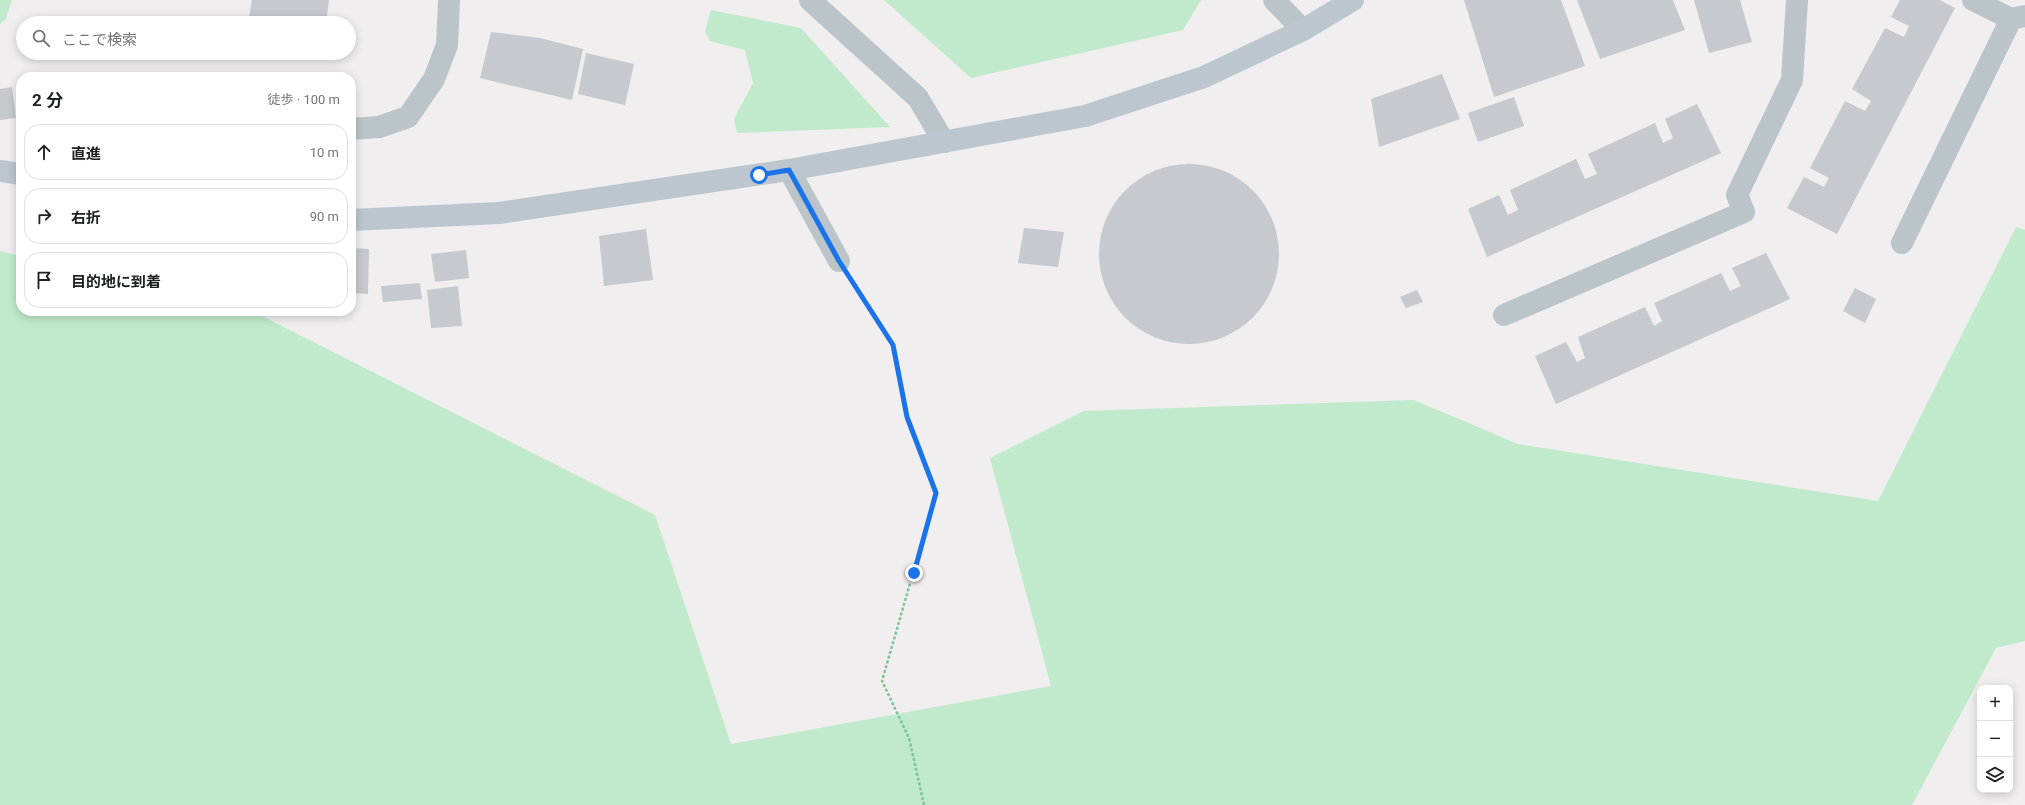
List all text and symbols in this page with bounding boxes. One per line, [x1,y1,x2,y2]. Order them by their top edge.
search box [16,16,356,60]
icon: search [30,27,52,49]
text: ここで検索 [62,31,137,49]
text: 2 分 [32,90,63,110]
text: 徒歩 · 100 m [268,92,340,107]
icon: ahead [33,141,55,163]
text: 直進 [71,145,101,163]
text: 10 m [310,145,339,160]
route start [750,166,768,184]
icon: right [33,205,55,227]
text: 右折 [71,209,101,227]
text: 90 m [310,209,339,224]
icon: arrive [33,269,55,291]
text: 目的地に到着 [71,273,161,291]
route end [905,564,923,582]
map controls [1977,685,2013,793]
button: + [1977,685,2013,721]
button: − [1977,721,2013,757]
button: layers [1977,757,2013,793]

